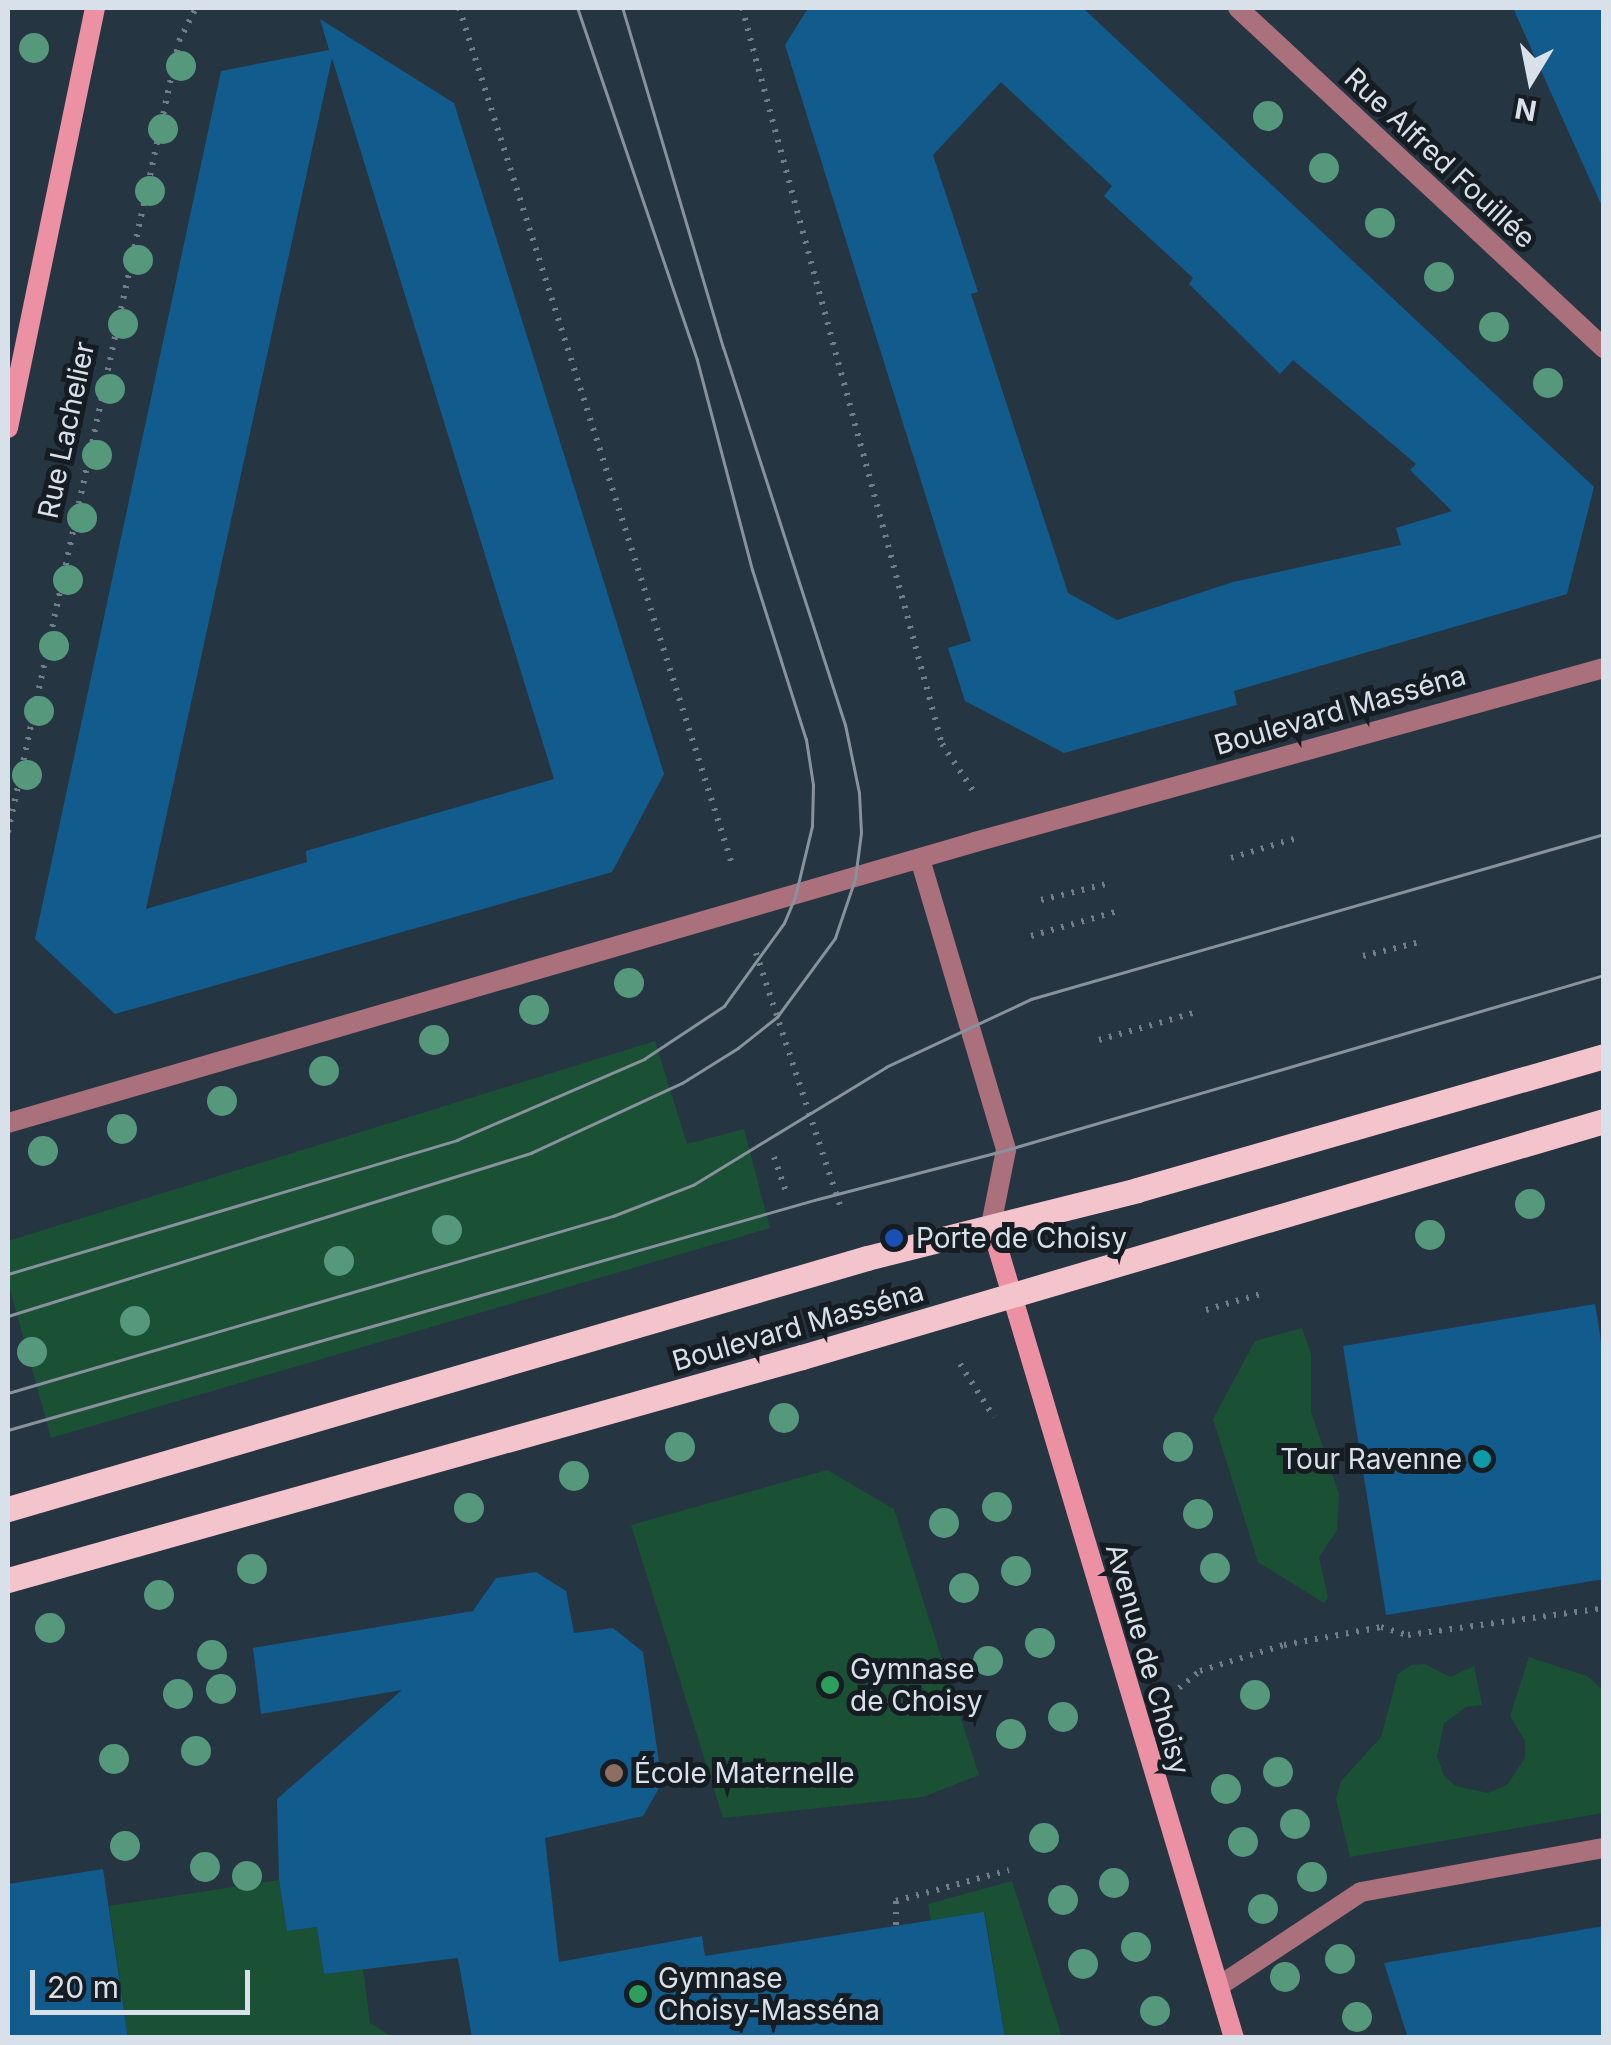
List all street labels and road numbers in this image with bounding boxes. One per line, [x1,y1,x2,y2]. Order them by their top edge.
street label: Rue Alfred Fouillée [1338,61,1542,255]
street label: Rue Lachelier [31,339,101,521]
street label: Boulevard Masséna [1210,658,1470,762]
street label: Boulevard Masséna [668,1274,928,1378]
street label: Avenue de Choisy [1099,1540,1197,1778]

